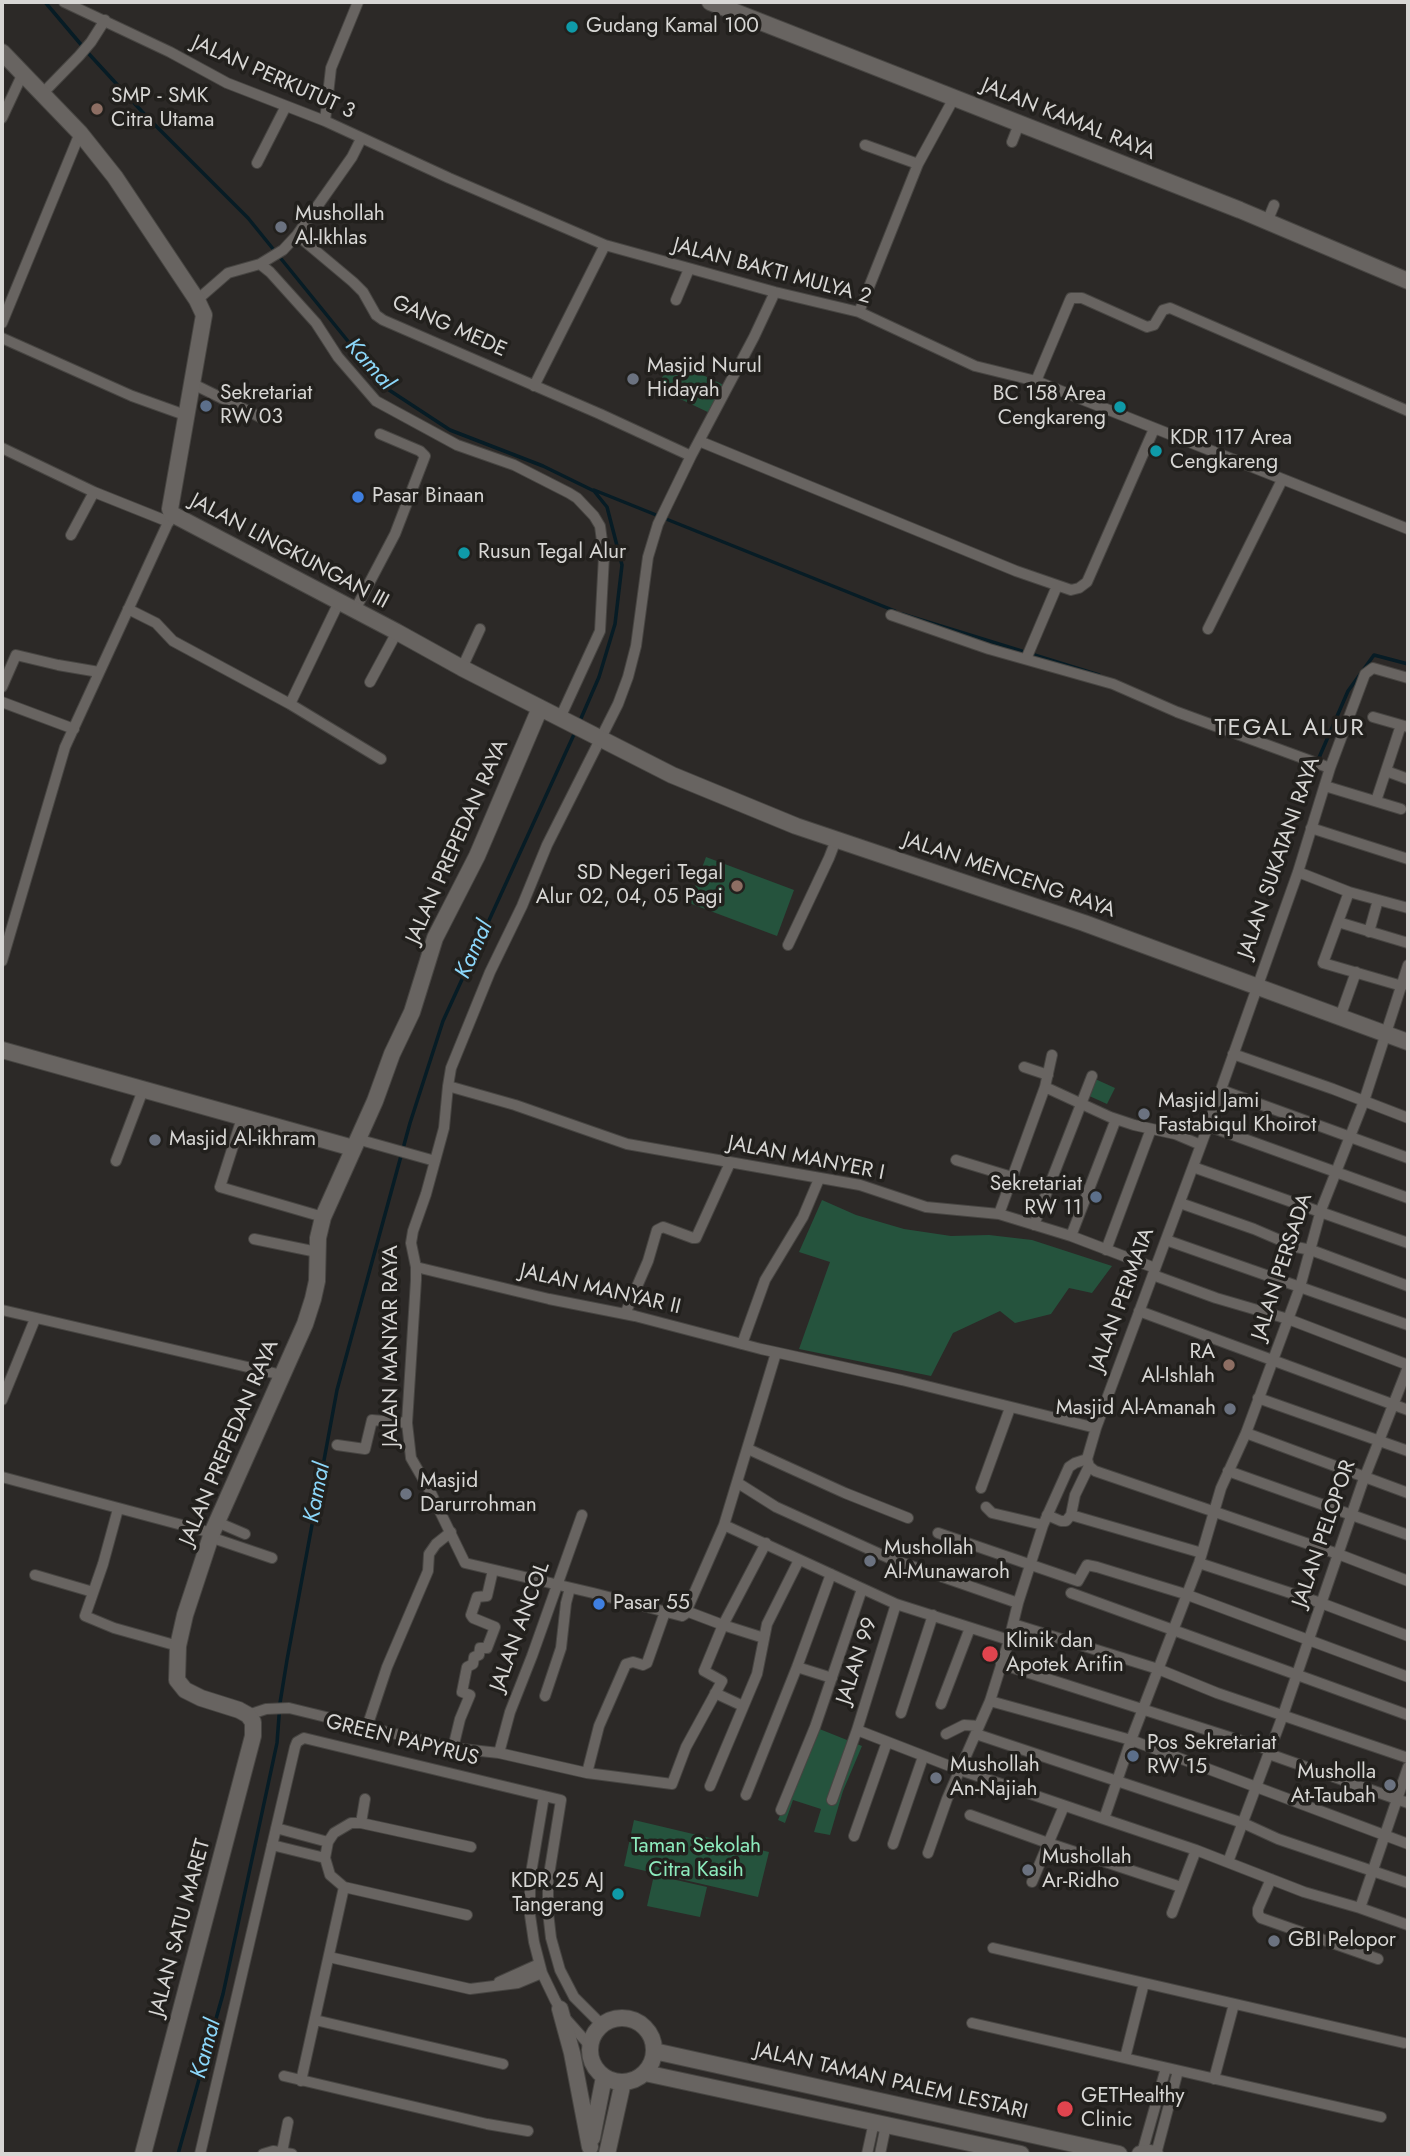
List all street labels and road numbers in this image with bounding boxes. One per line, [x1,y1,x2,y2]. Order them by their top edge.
street label: JALAN PERKUTUT 3 [188,31,358,125]
street label: JALAN KAMAL RAYA [977,74,1159,166]
street label: JALAN BAKTI MULYA 2 [670,233,874,311]
street label: GANG MEDE [388,291,510,363]
street label: JALAN LINGKUNGAN III [185,489,393,615]
street label: JALAN PREPEDAN RAYA [402,736,514,948]
street label: JALAN SUKATANI RAYA [1234,754,1326,962]
street label: JALAN MENCENG RAYA [900,828,1118,924]
street label: JALAN MANYER I [726,1131,886,1187]
street label: JALAN PERSADA [1247,1190,1319,1344]
street label: JALAN PERMATA [1085,1225,1161,1375]
street label: JALAN MANYAR RAYA [379,1245,405,1447]
street label: JALAN MANYAR II [517,1259,683,1321]
street label: JALAN PREPEDAN RAYA [175,1336,285,1550]
street label: JALAN PELOPOR [1288,1457,1362,1611]
street label: JALAN ANCOL [486,1559,556,1695]
street label: JALAN 99 [832,1614,884,1708]
street label: GREEN PAPYRUS [323,1710,481,1772]
street label: JALAN SATU MARET [145,1837,217,2019]
street label: JALAN TAMAN PALEM LESTARI [752,2038,1030,2126]

